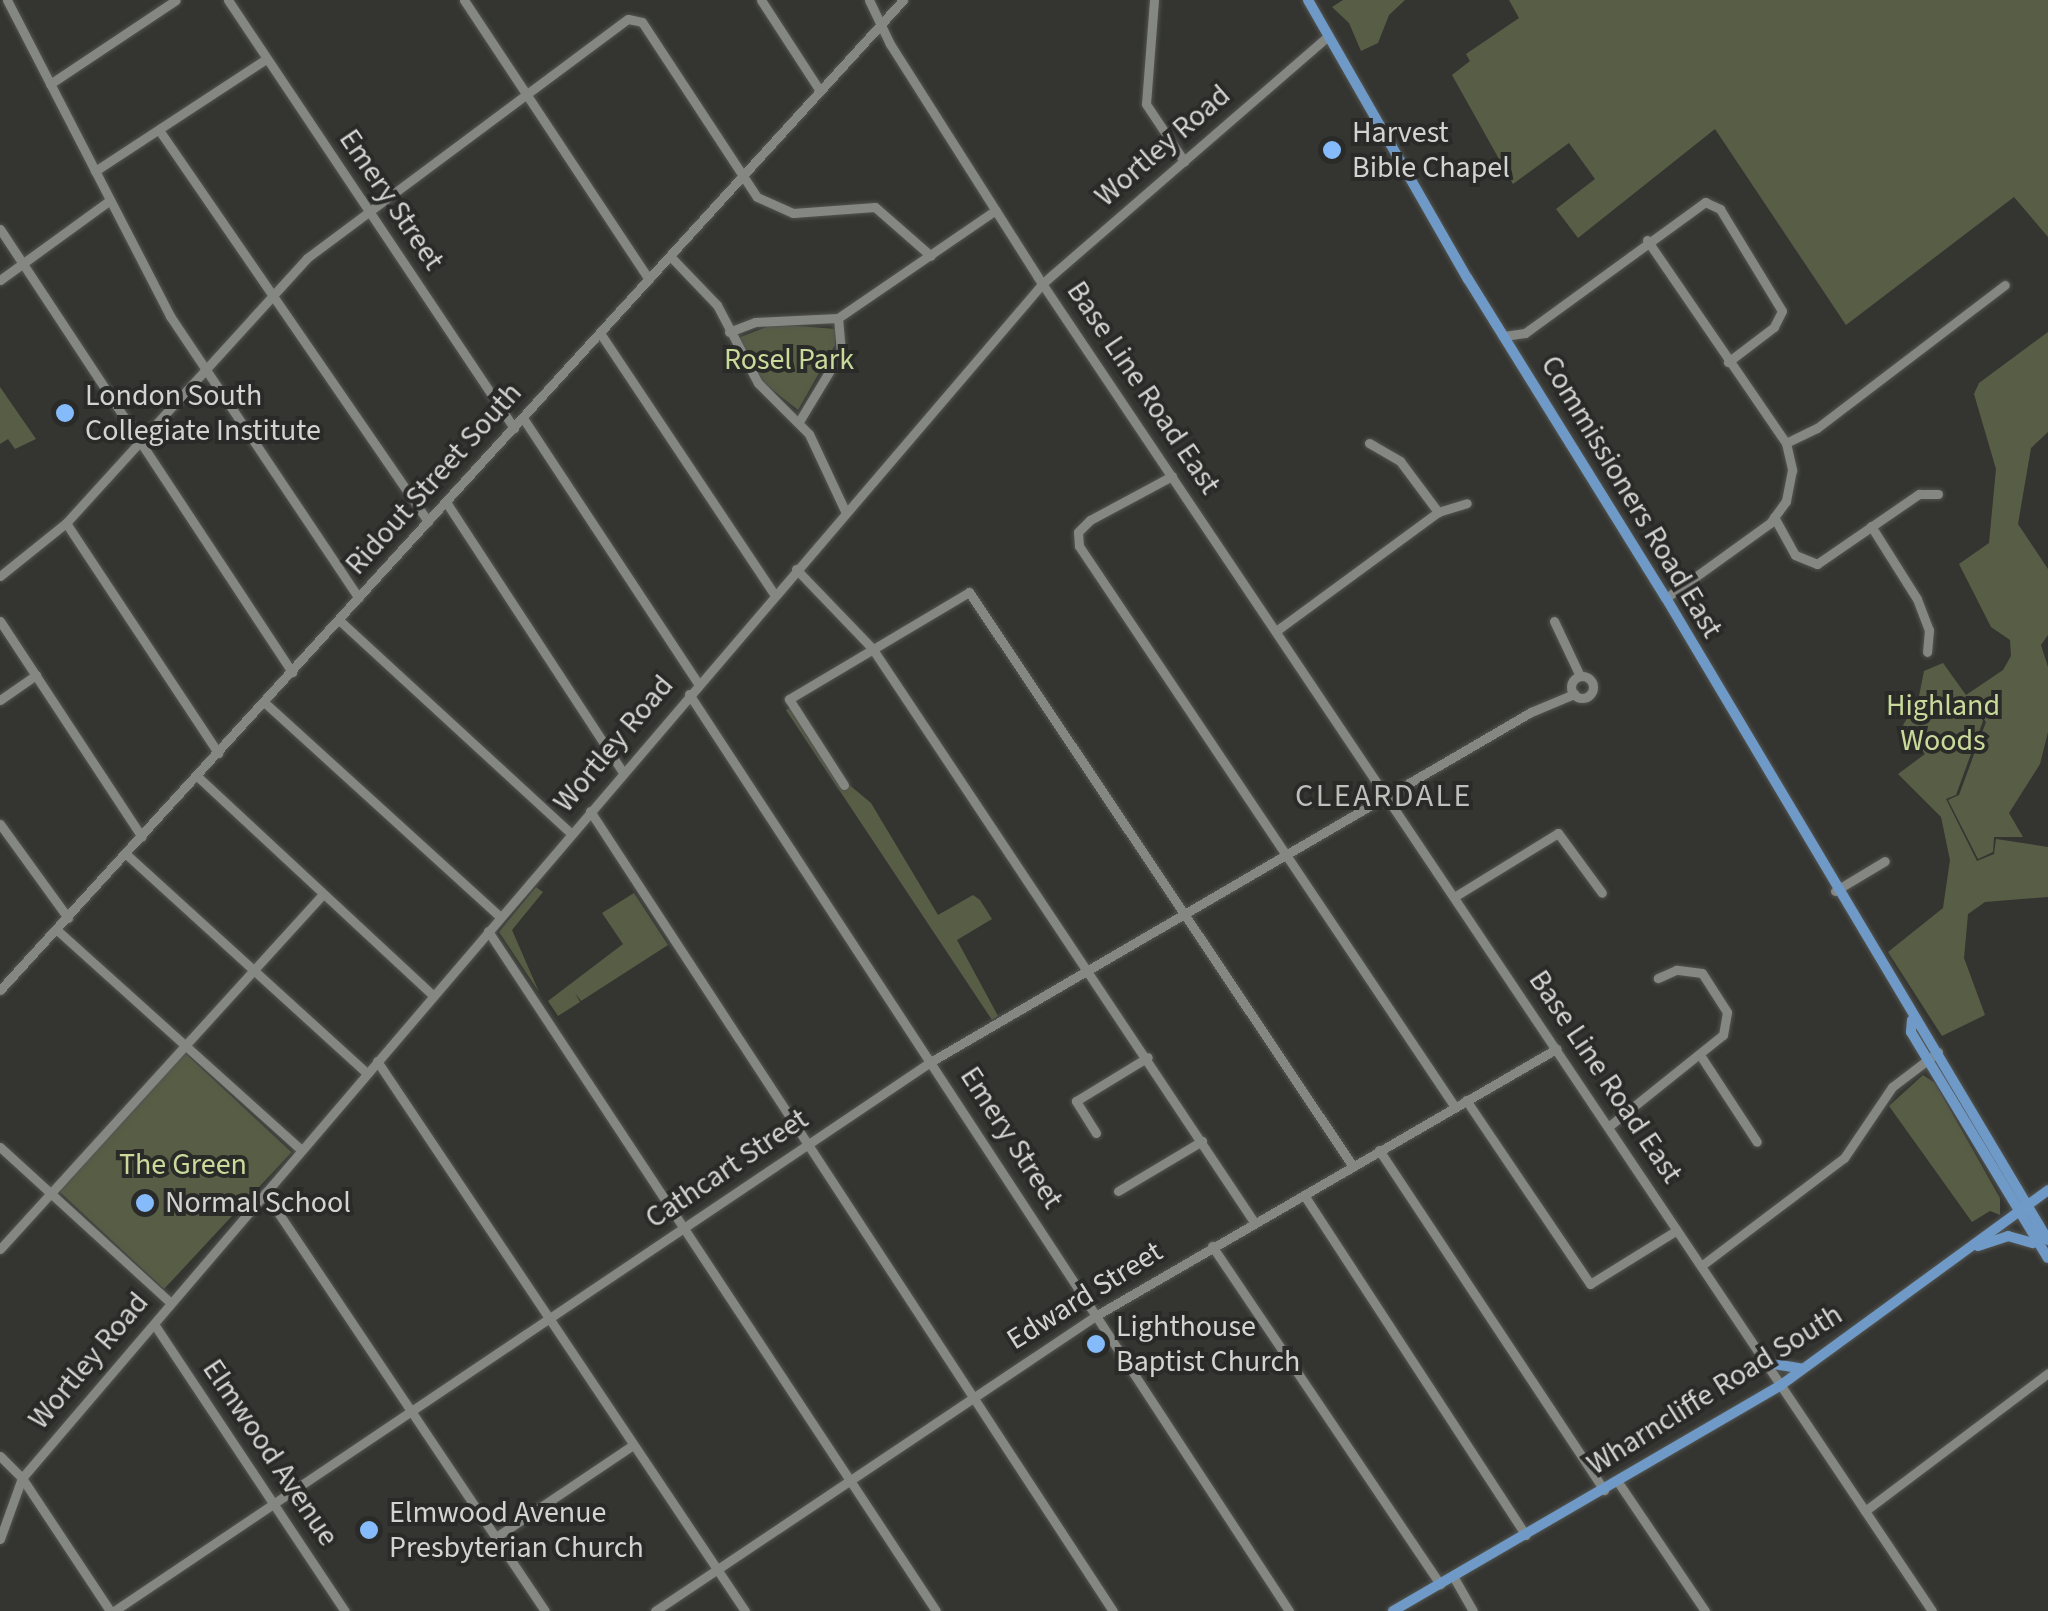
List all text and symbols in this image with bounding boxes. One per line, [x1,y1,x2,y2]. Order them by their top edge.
street label: Wortley Road [1088,77,1238,215]
place label: Harvest Bible Chapel [1352,115,1510,186]
street label: Emery Street [331,123,451,277]
marker: Harvest Bible Chapel [1321,139,1343,161]
street label: Base Line Road East [1058,275,1228,501]
park label: Rosel Park [724,342,854,378]
street label: Commissioners Road East [1532,349,1730,645]
street label: Ridout Street South [338,376,530,582]
place label: London South Collegiate Institute [85,378,321,448]
marker: London South Collegiate Institute [54,402,76,424]
street label: Wortley Road [546,668,682,820]
park label: Highland Woods [1886,688,2000,758]
district label: CLEARDALE [1295,777,1473,815]
street label: Base Line Road East [1520,964,1690,1190]
street label: Emery Street [952,1060,1070,1216]
street label: Cathcart Street [639,1101,815,1237]
park label: The Green [119,1147,247,1183]
place label: Normal School [165,1185,351,1221]
marker: Normal School [134,1192,156,1214]
street label: Edward Street [1001,1234,1169,1358]
street label: Wortley Road [21,1285,157,1437]
street label: Wharncliffe Road South [1581,1297,1849,1483]
place label: Lighthouse Baptist Church [1116,1309,1300,1380]
marker: Lighthouse Baptist Church [1085,1333,1107,1355]
street label: Elmwood Avenue [194,1353,346,1553]
place label: Elmwood Avenue Presbyterian Church [389,1495,644,1566]
marker: Elmwood Avenue Presbyterian Church [358,1519,380,1541]

